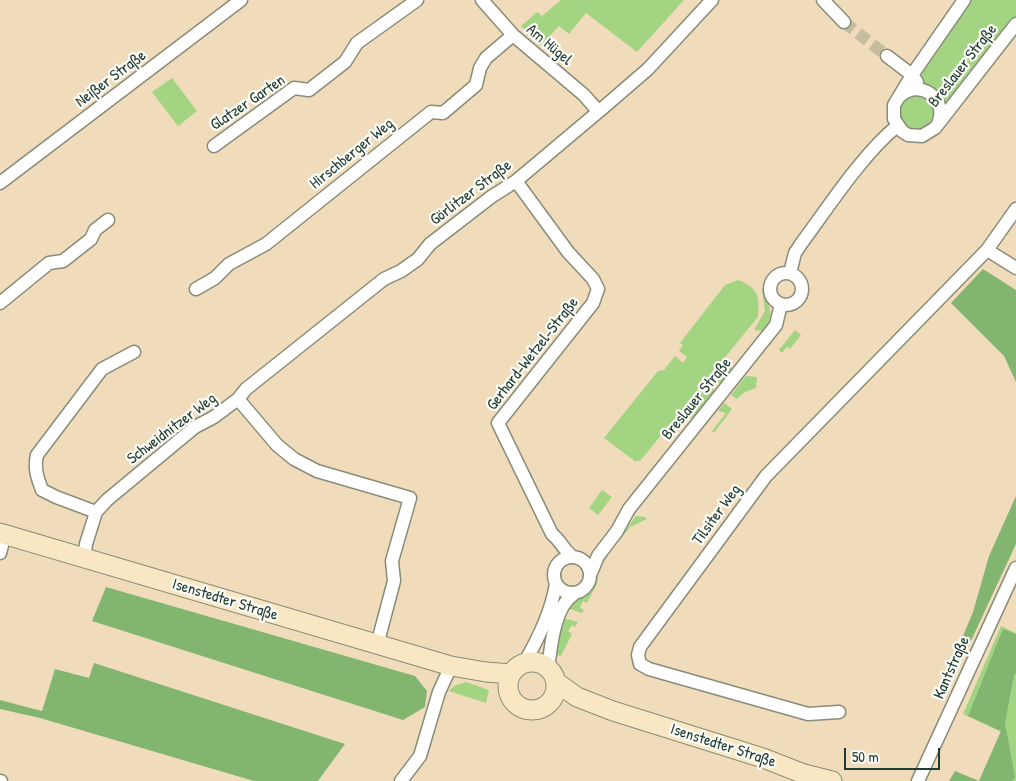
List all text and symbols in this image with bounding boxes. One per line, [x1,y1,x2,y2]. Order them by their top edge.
street label: Am Hügel [522,20,576,70]
street label: Breslauer Straße [925,21,1001,111]
street label: Neißer Straße [72,46,150,112]
street label: Glatzer Garten [207,71,289,135]
street label: Hirschberger Weg [306,114,398,194]
street label: Görlitzer Straße [427,156,515,230]
street label: Gerhard-Wetzel-Straße [483,294,583,414]
street label: Breslauer Straße [658,354,736,444]
street label: Schweidnitzer Weg [124,389,220,469]
street label: Tilsiter Weg [689,481,745,549]
street label: Isenstedter Straße [170,575,280,625]
street label: Kantstraße [930,634,974,702]
street label: Isenstedter Straße [668,720,778,772]
scale bar [846,738,942,770]
text: 50 m [852,746,879,767]

